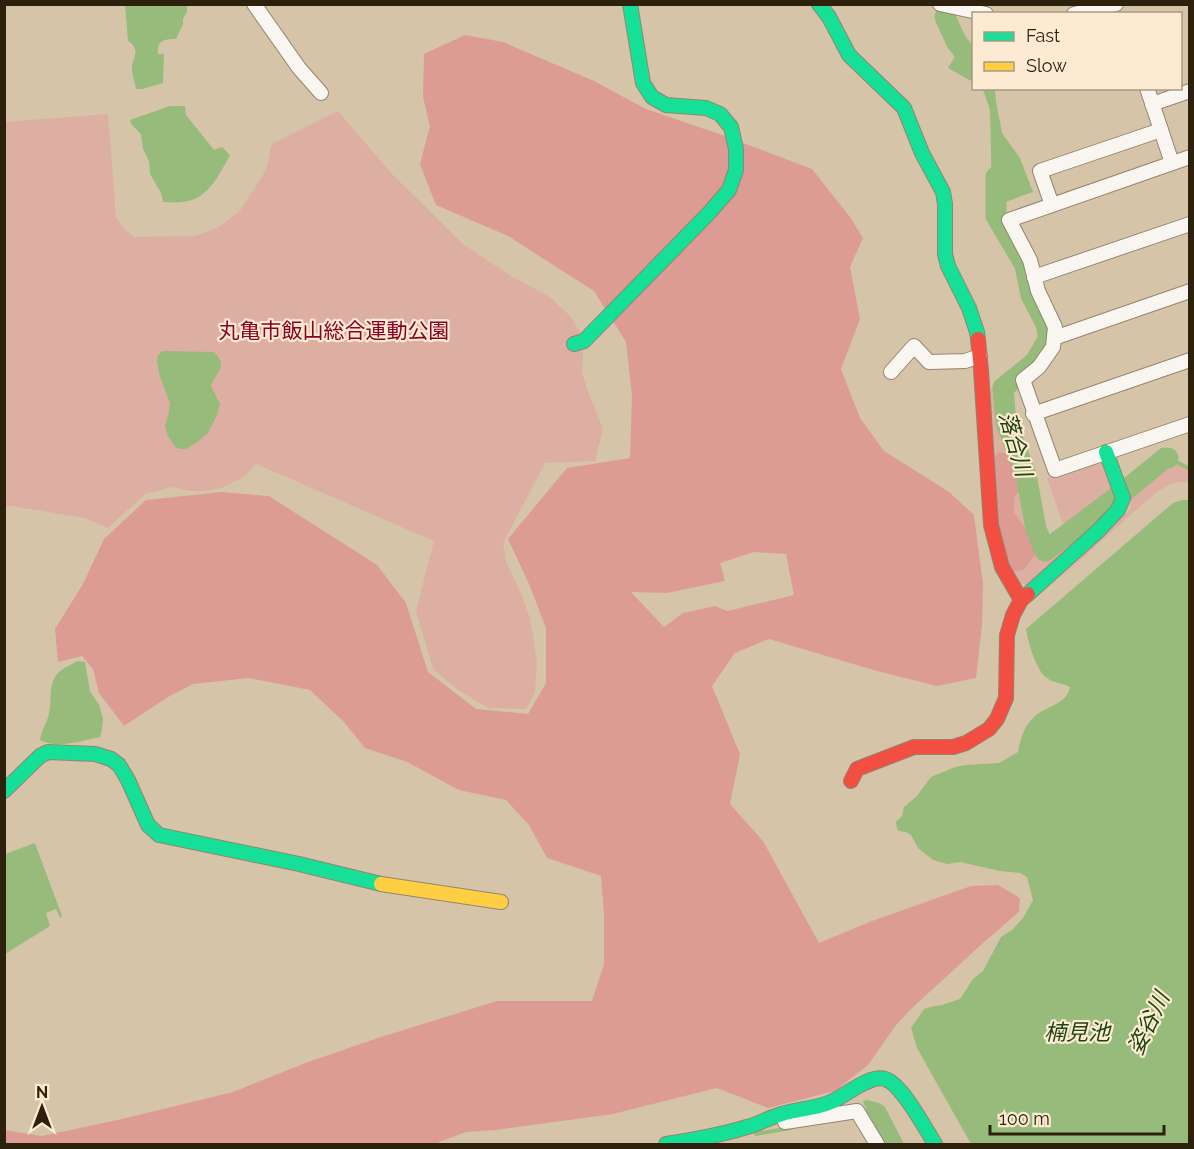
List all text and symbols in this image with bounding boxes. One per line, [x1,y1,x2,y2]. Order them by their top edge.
legend [972,12,1182,90]
text: Fast [1026,25,1060,46]
text: Slow [1026,55,1067,76]
park label: 丸亀市飯山総合運動公園 [219,318,450,343]
water label: 落合川 [994,409,1038,481]
water label: 姿谷川 [1122,986,1175,1058]
water label: 楠見池 [1044,1019,1112,1045]
north arrow [12,1077,72,1137]
text: N [36,1083,48,1102]
scale bar [990,1098,1164,1136]
text: 100 m [999,1108,1050,1129]

